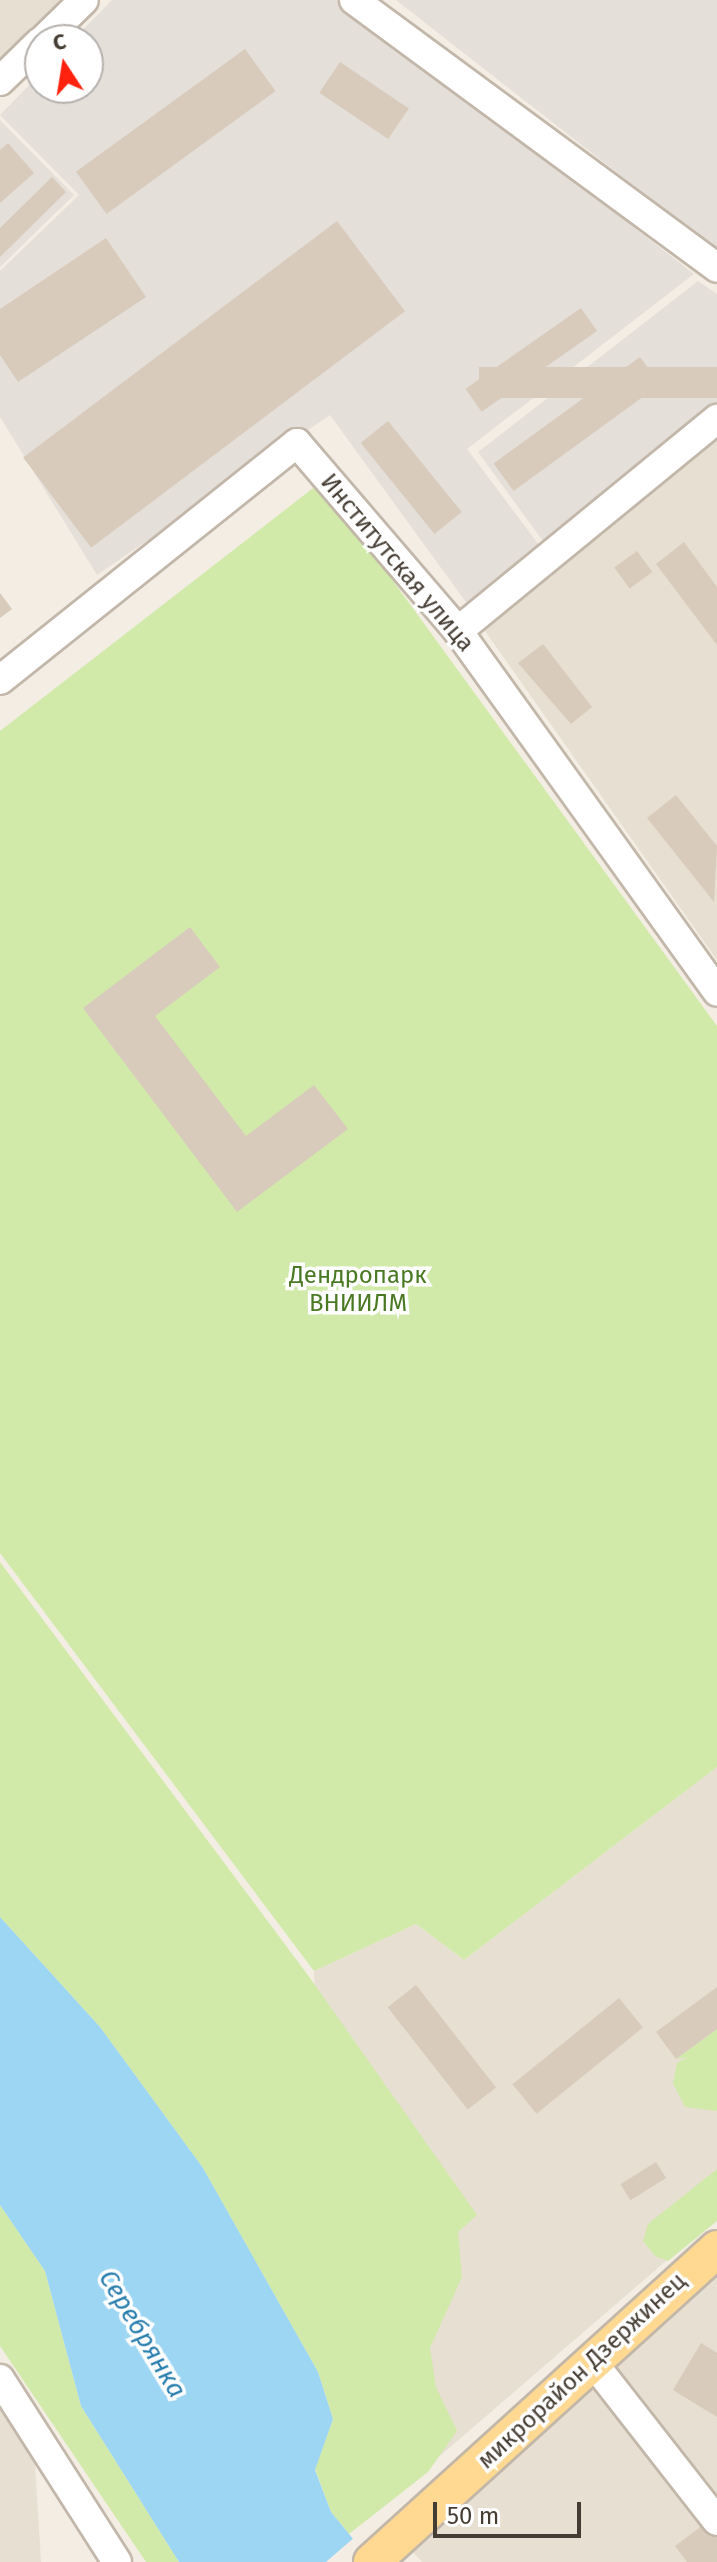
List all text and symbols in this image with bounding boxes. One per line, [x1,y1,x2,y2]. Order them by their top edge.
north arrow [24,24,104,104]
text: С [50,27,68,57]
street label: Институтская улица [314,468,480,658]
park label: Дендропарк ВНИИЛМ [289,1262,427,1318]
water label: Серебрянка [92,2264,192,2404]
street label: микрорайон Дзержинец [472,2267,692,2475]
scale bar [437,2486,585,2536]
text: 50 m [447,2502,499,2530]

